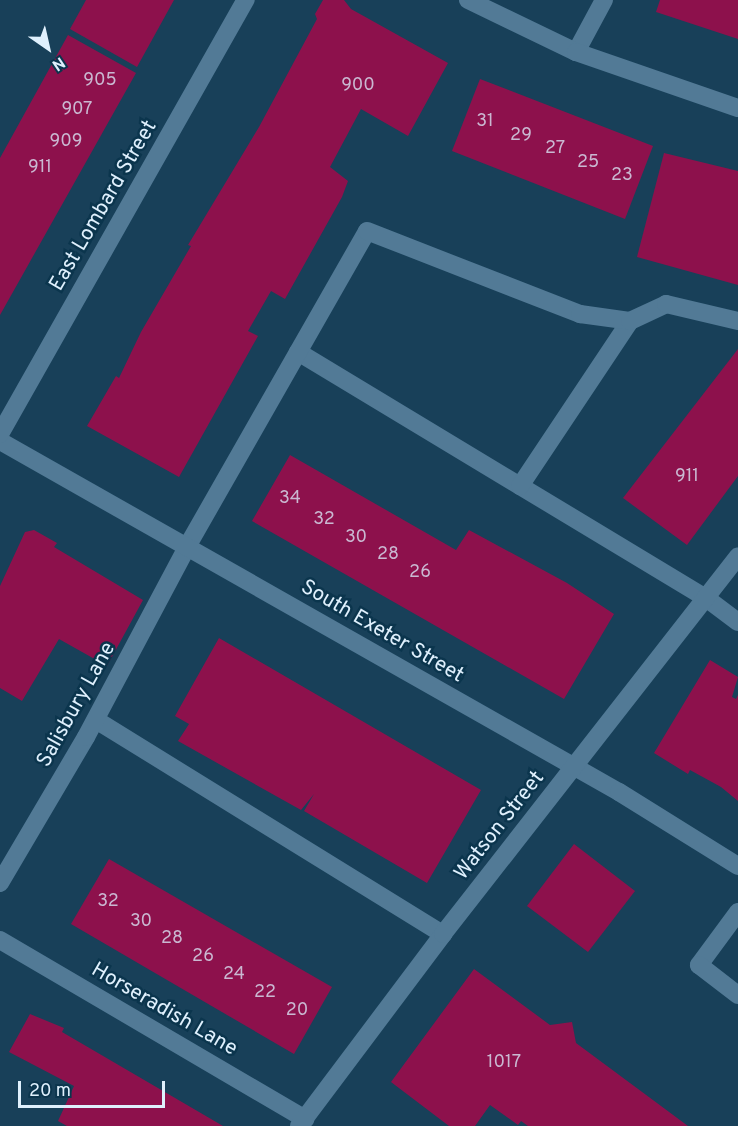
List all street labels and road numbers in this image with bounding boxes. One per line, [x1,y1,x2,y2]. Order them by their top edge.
street label: East Lombard Street [45,116,163,296]
street label: South Exeter Street [296,575,468,689]
street label: Salisbury Lane [32,638,122,772]
street label: Watson Street [450,766,550,886]
street label: Horseradish Lane [86,958,242,1062]

